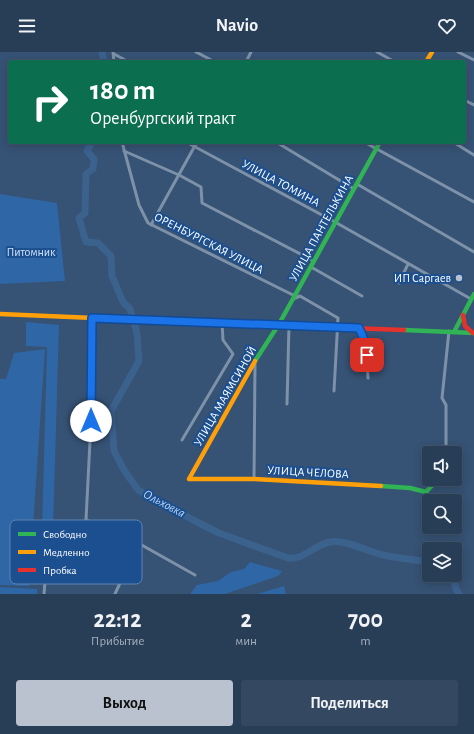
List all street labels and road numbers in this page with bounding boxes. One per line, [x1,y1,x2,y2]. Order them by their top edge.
street label: УЛИЦА ТОМИНА [240,157,322,209]
street label: УЛИЦА ПАНТЕЛЬКИНА [287,173,355,283]
street label: ОРЕНБУРГСКАЯ УЛИЦА [152,210,266,276]
street label: УЛИЦА МАЯМСИНОЙ [191,344,258,448]
street label: УЛИЦА ЧЕЛОВА [267,464,349,480]

